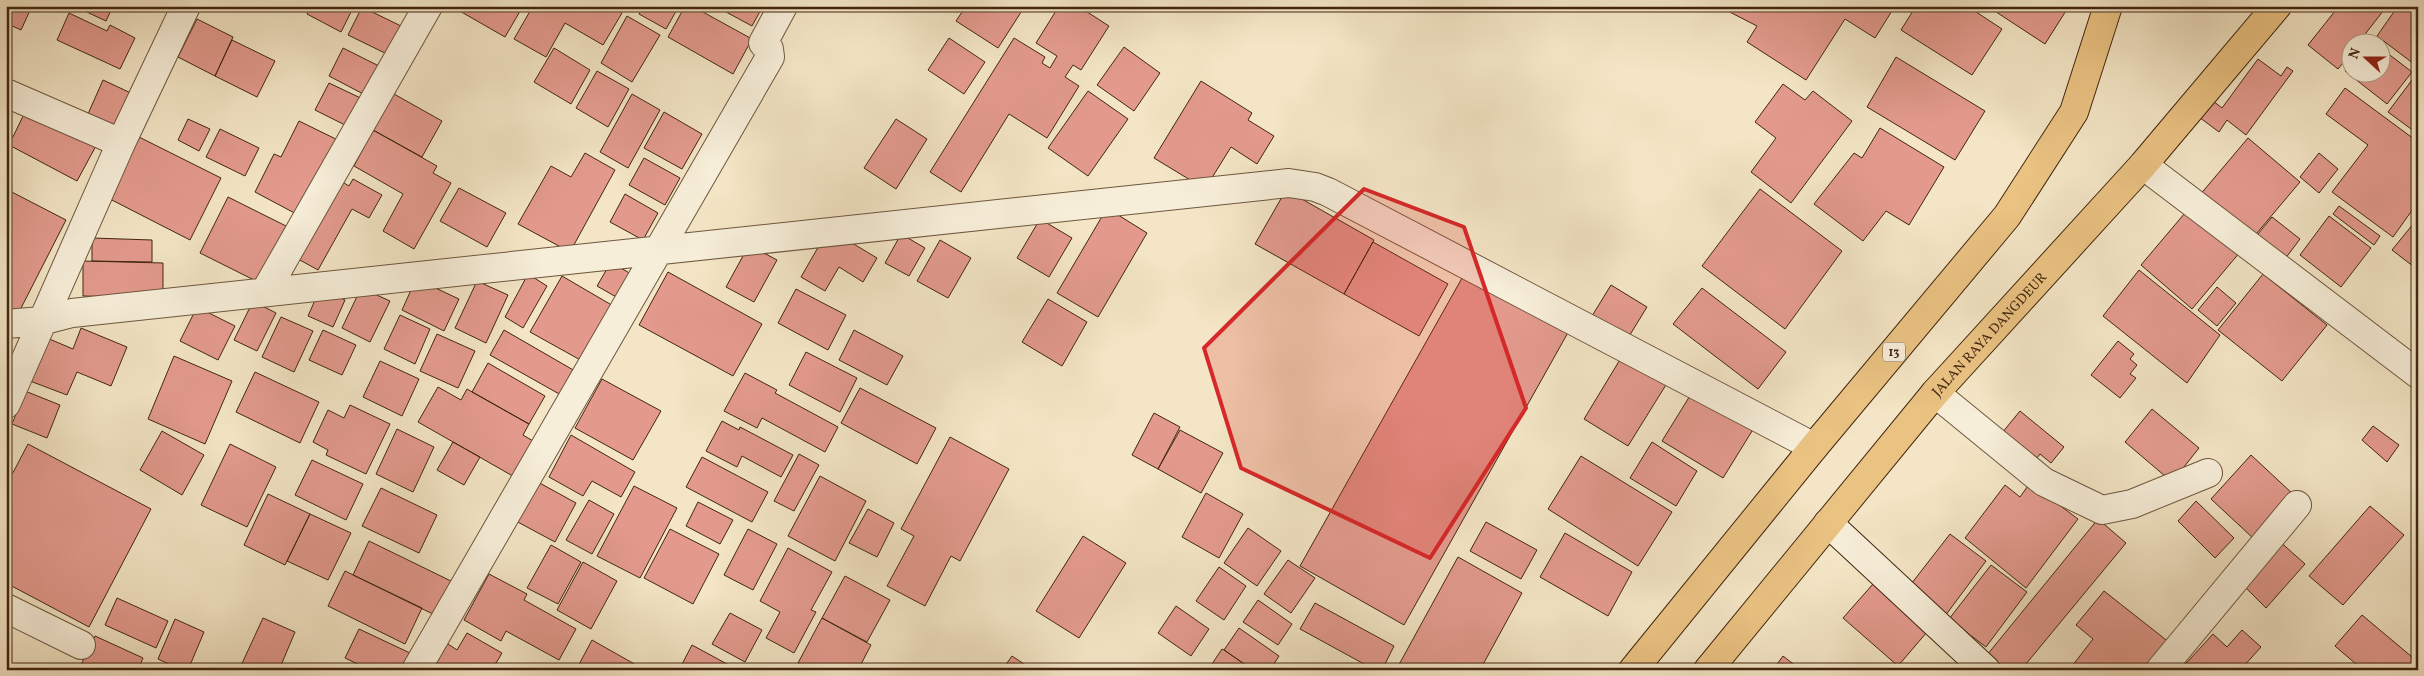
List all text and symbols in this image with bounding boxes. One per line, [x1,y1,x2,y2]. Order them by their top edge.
north arrow [2342,32,2392,82]
text: N [2345,46,2366,62]
street label: JALAN RAYA DANGDEUR [1928,268,2052,401]
road number: 13 [1883,342,1905,362]

